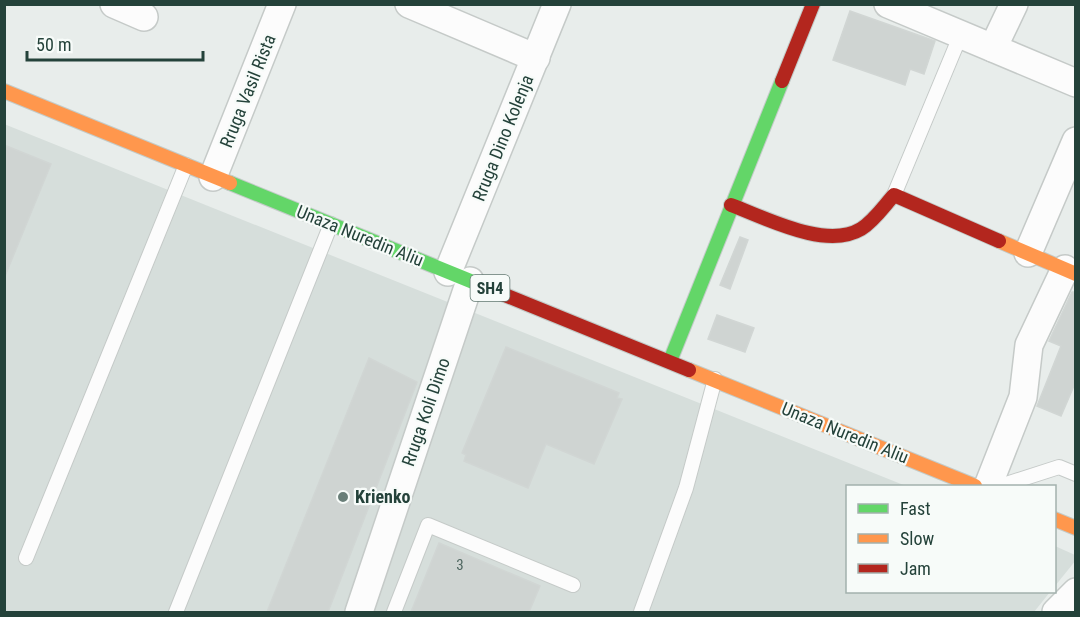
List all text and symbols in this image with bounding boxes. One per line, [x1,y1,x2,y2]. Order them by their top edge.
scale bar [27,24,202,62]
street label: Rruga Vasil Rista [215,31,280,150]
text: 50 m [36,34,71,55]
street label: Rruga Dino Kolenja [468,72,537,204]
street label: Unaza Nuredin Aliu [294,201,427,271]
road number: SH4 [470,275,510,301]
street label: Rruga Koli Dimo [397,355,454,469]
street label: Unaza Nuredin Aliu [779,398,912,468]
legend [846,485,1056,593]
place label: Krienko [355,486,411,507]
marker: Krienko [336,490,350,504]
text: Fast [900,498,931,519]
text: Slow [900,528,935,549]
house number: 3 [456,556,464,574]
text: Jam [900,558,931,579]

